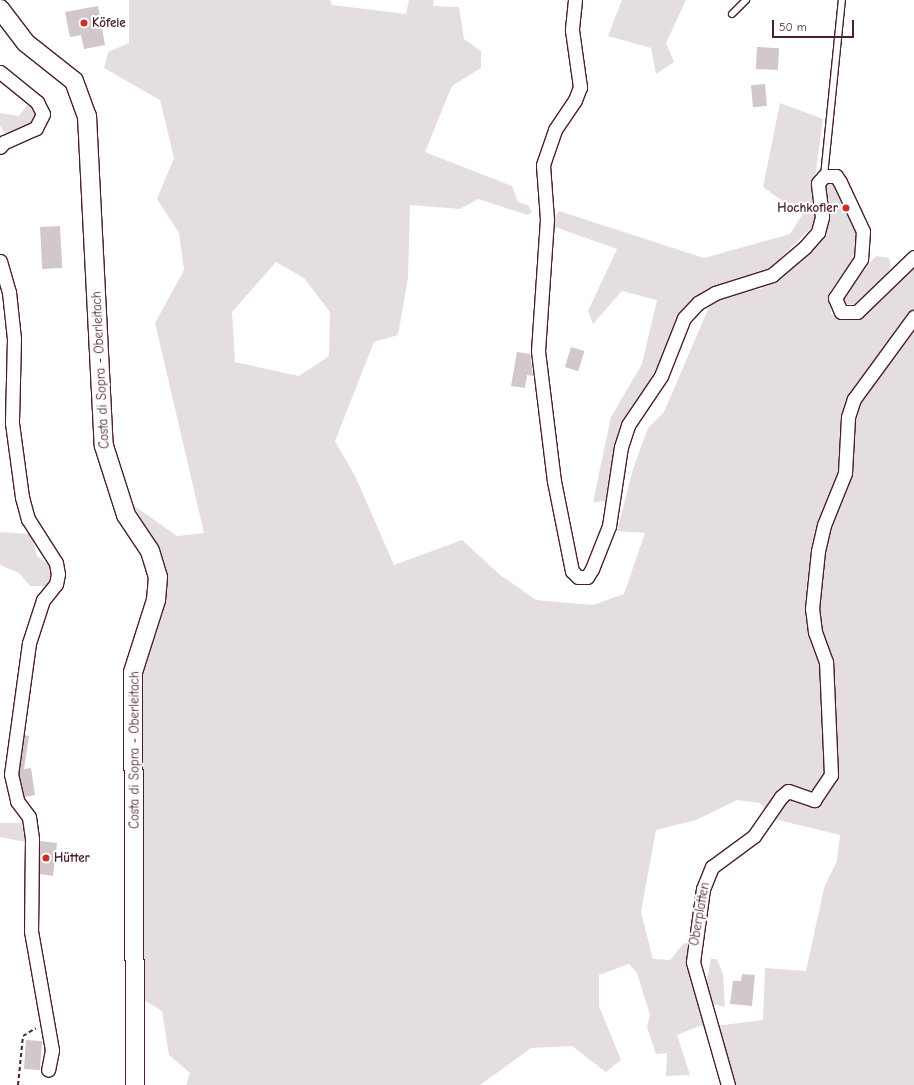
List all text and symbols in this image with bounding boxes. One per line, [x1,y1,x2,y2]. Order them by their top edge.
scale bar [774,12,856,38]
place label: Köfele [92,15,126,31]
marker: Köfele [79,18,89,28]
text: 50 m [779,20,807,34]
place label: Hochkofler [777,200,838,216]
marker: Hochkofler [841,203,851,213]
street label: Costa di Sopra - Oberleitach [89,291,113,449]
street label: Costa di Sopra - Oberleitach [127,671,143,829]
place label: Hütter [54,850,90,866]
marker: Hütter [41,853,51,863]
street label: Oberplatten [687,881,713,947]

